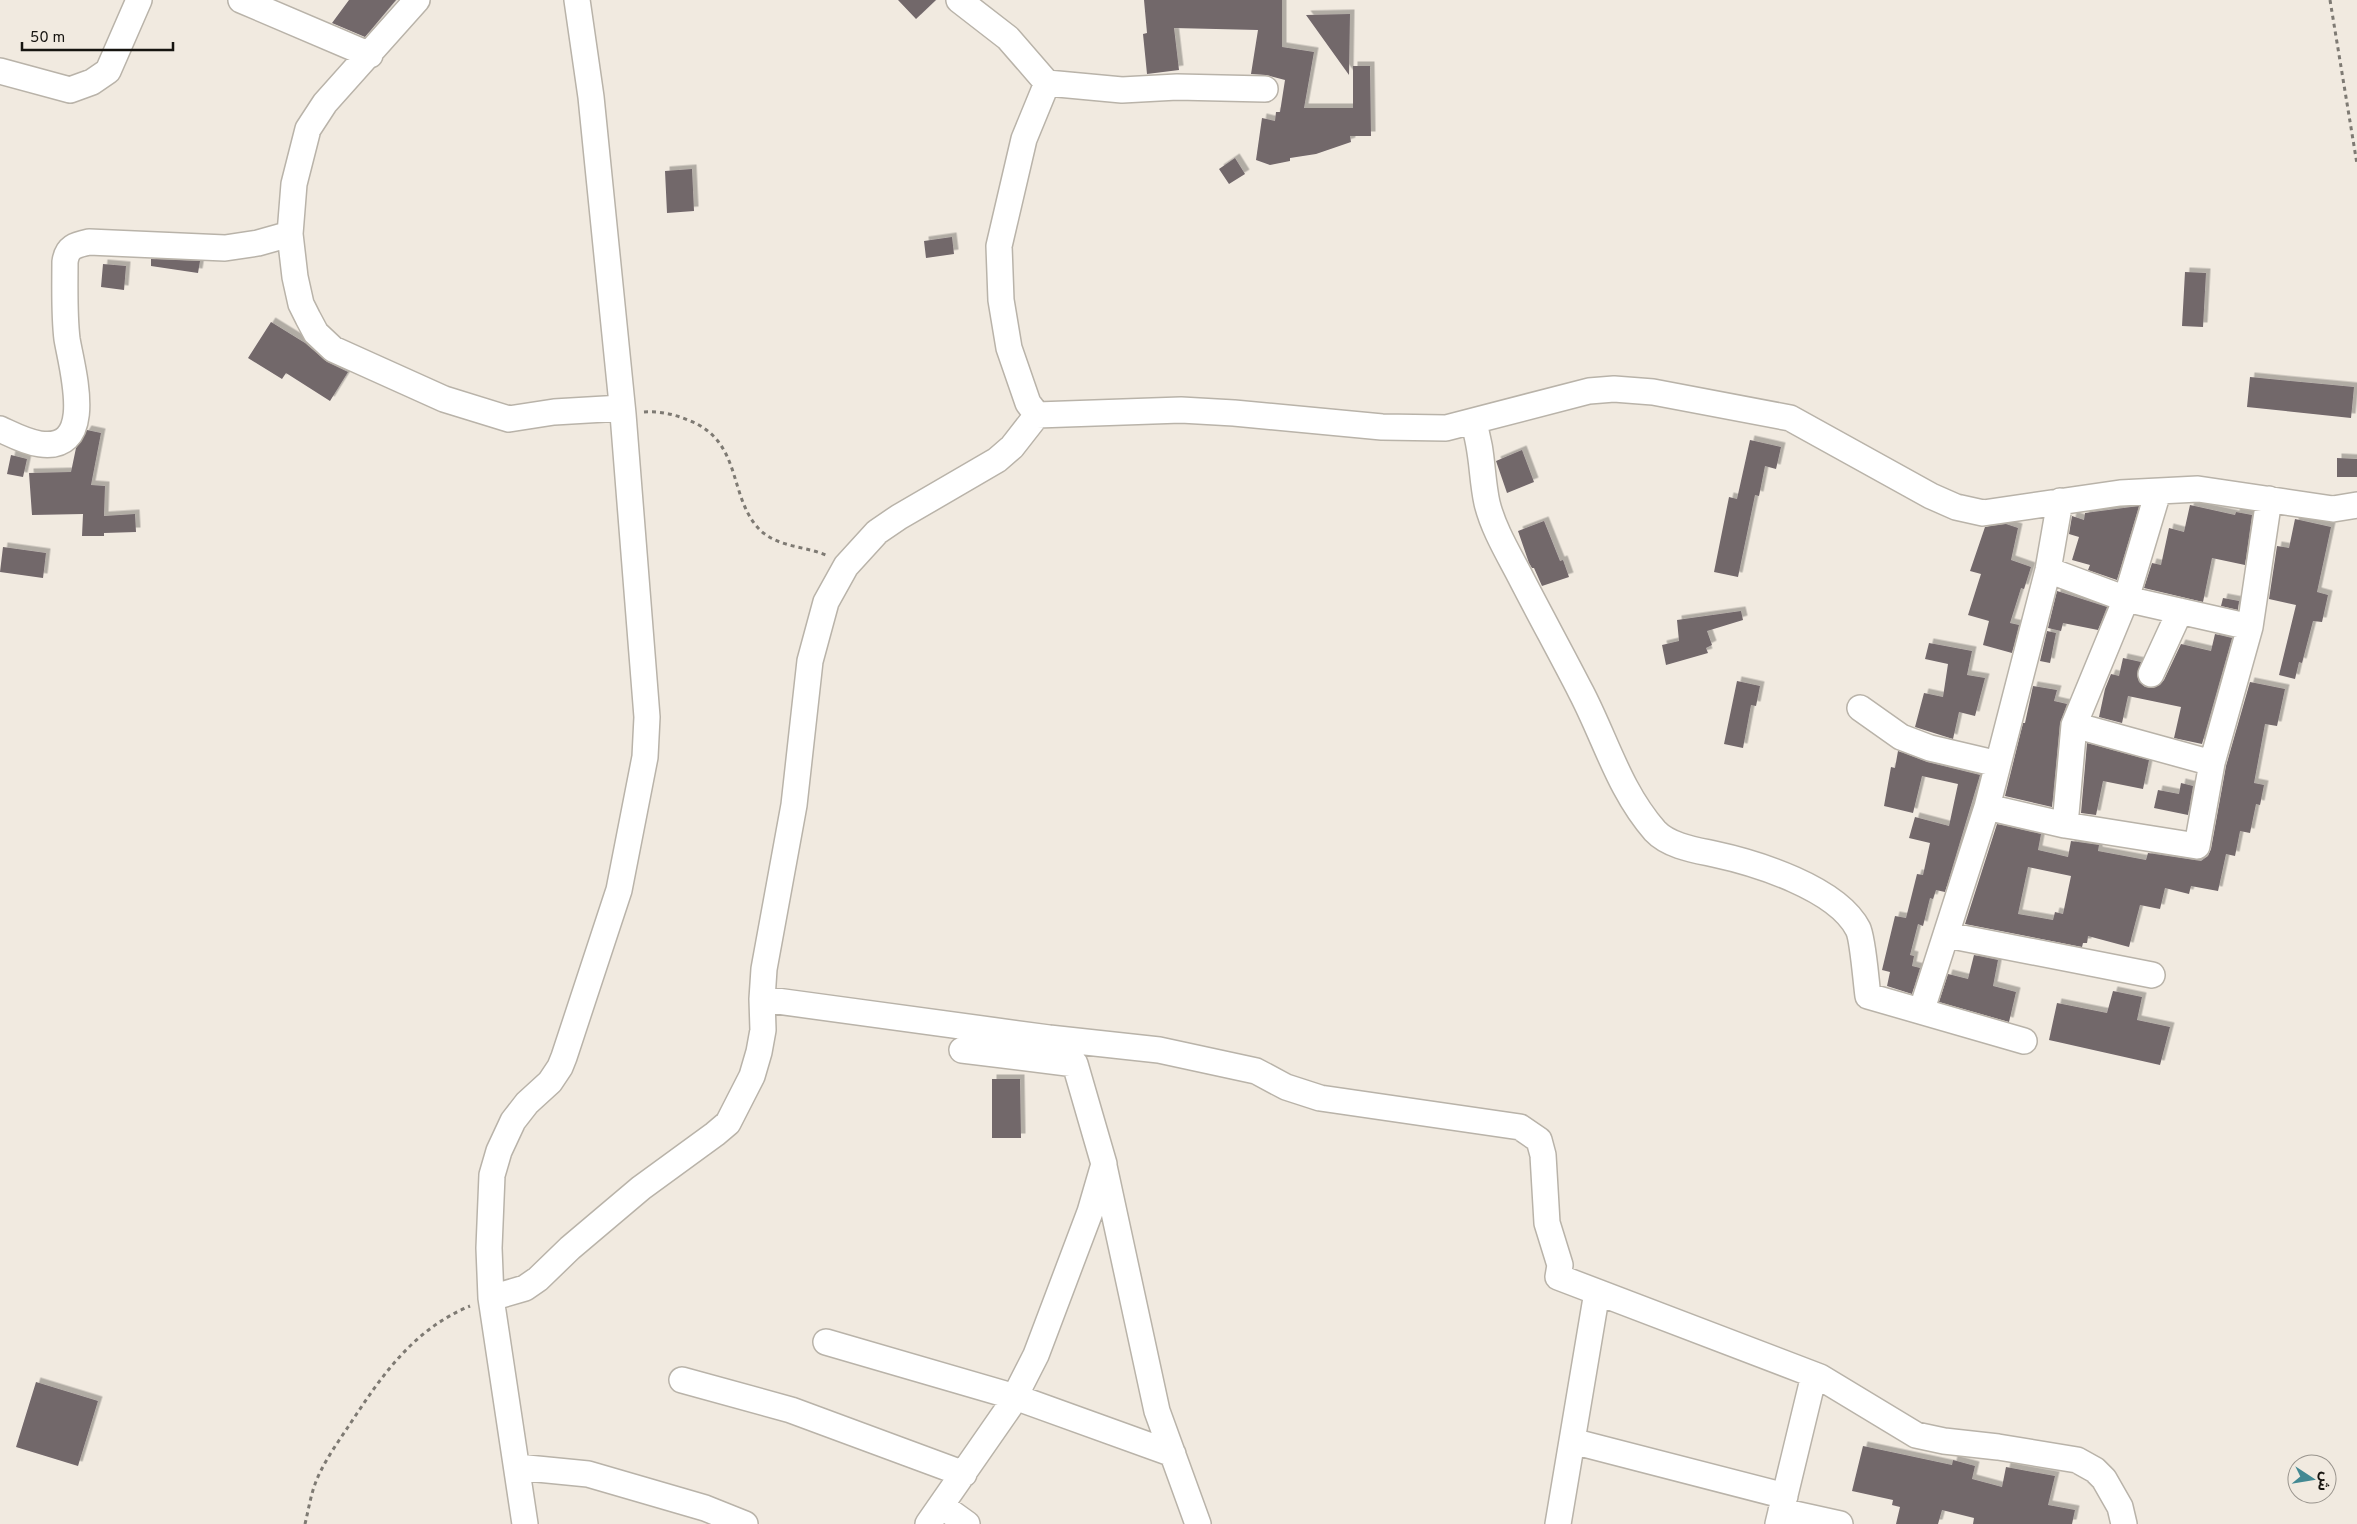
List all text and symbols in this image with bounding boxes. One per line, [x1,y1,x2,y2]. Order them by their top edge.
scale bar [22,20,174,52]
text: 50 m [30,29,65,48]
north arrow [2287,1454,2337,1504]
text: ش [2313,1470,2334,1493]

